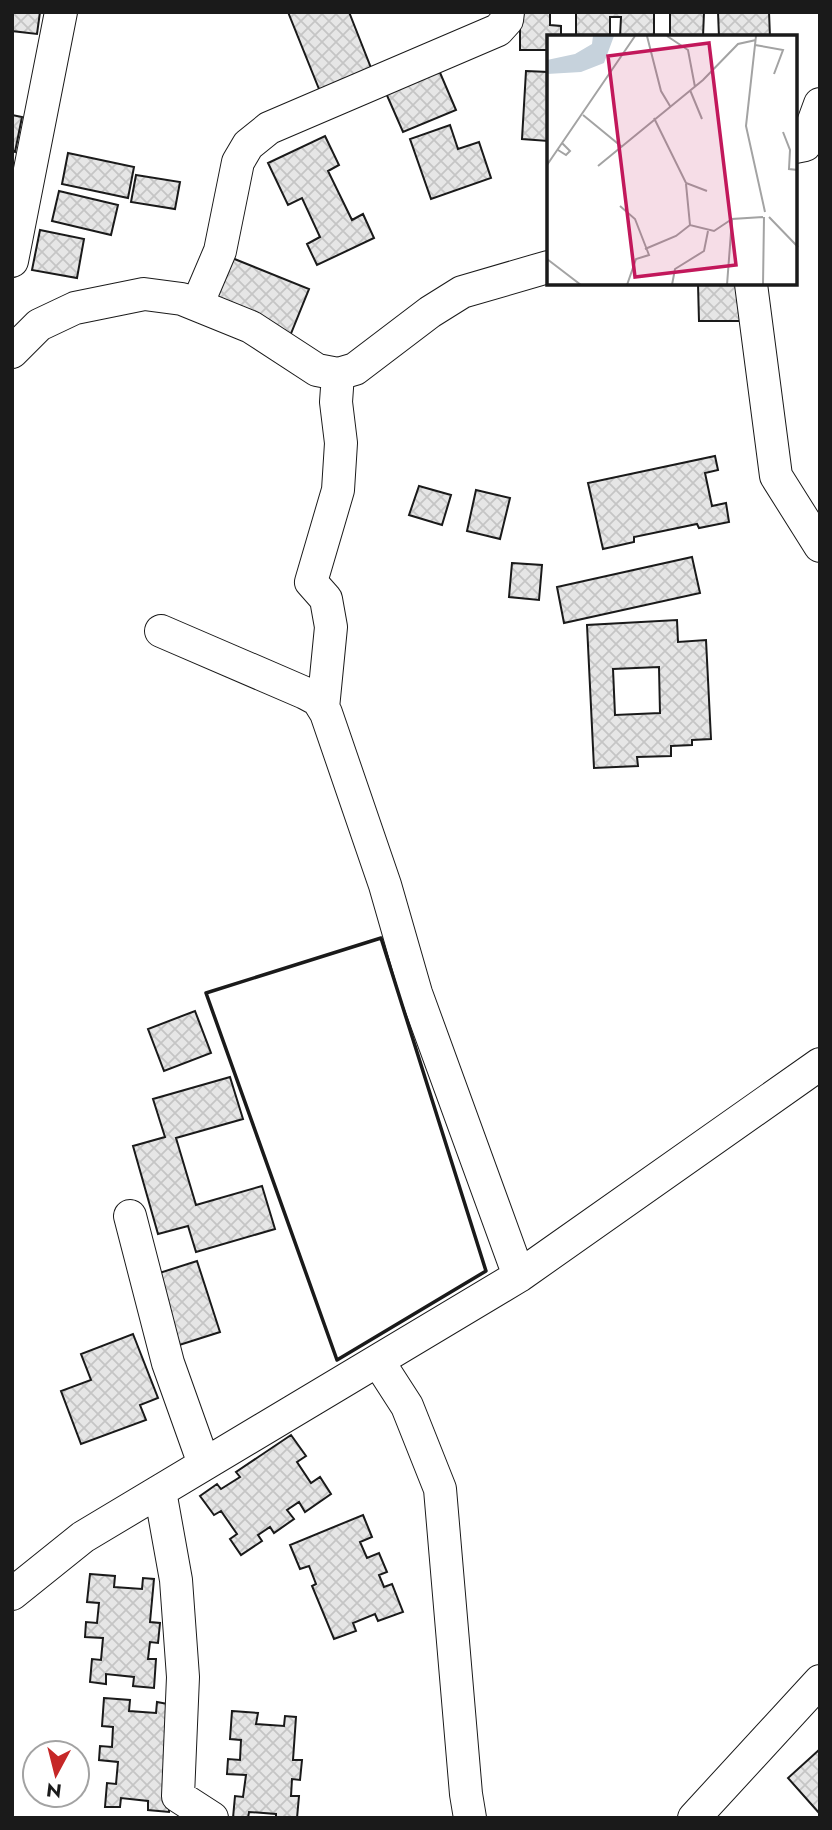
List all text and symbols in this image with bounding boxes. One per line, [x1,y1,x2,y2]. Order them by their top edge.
inset map [547,35,797,285]
north arrow [21,1739,91,1809]
text: N [45,1776,63,1805]

